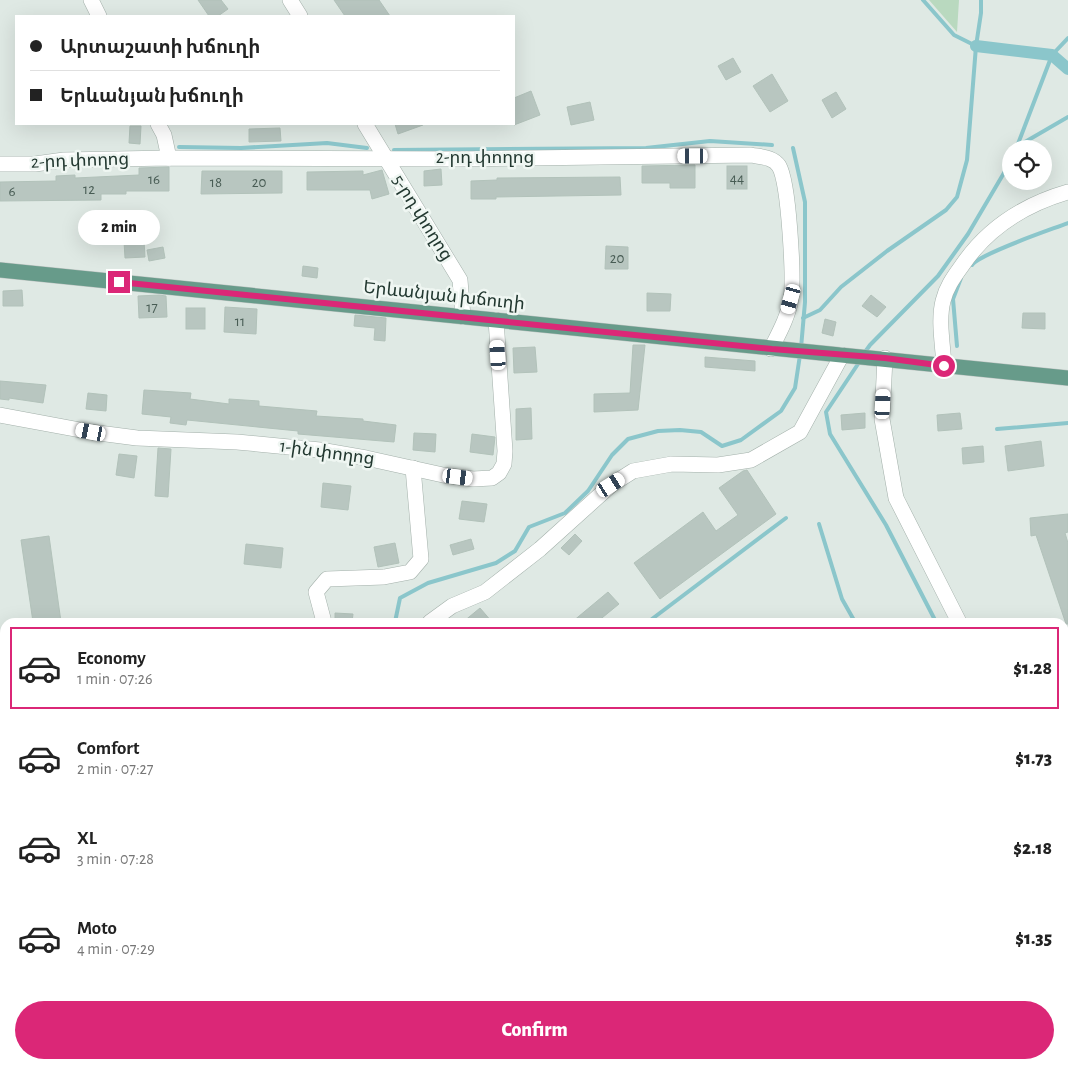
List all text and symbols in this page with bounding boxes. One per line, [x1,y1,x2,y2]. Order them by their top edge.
text: Արտաշատի խճուղի [60,38,260,57]
text: Երևանյան խճուղի [60,87,244,106]
map controls [1002,140,1052,190]
button: locate [1002,140,1052,190]
street label: 2-րդ փողոց [436,149,534,167]
car [678,149,708,164]
street label: 2-րդ փողոց [31,150,129,172]
house number: 44 [730,171,744,186]
house number: 16 [148,172,160,187]
street label: 5-րդ փողոց [388,172,456,264]
house number: 18 [210,175,222,190]
house number: 20 [252,175,266,190]
house number: 12 [83,182,95,197]
house number: 6 [8,184,16,199]
callout: 2 min [78,210,160,244]
text: 2 min [101,219,137,235]
house number: 20 [610,251,624,266]
route end [108,271,130,293]
street label: Երևանյան խճուղի [362,279,526,313]
car [779,283,802,315]
house number: 17 [146,300,158,315]
house number: 11 [235,314,245,329]
car [489,340,506,370]
route start [933,355,955,377]
car [874,389,891,419]
car [74,422,107,442]
street label: 1-ին փողոց [278,437,376,469]
car [442,468,473,486]
car [594,471,627,499]
icon: car [17,646,62,691]
text: Economy [77,649,146,668]
text: $1.28 [1013,659,1052,678]
text: 1 min · 07:26 [77,671,153,687]
icon: car [17,736,62,781]
text: Comfort [77,739,139,758]
text: $1.73 [1015,749,1052,768]
text: 2 min · 07:27 [77,761,154,777]
icon: car [17,826,62,871]
text: XL [77,829,97,848]
text: $2.18 [1013,839,1052,858]
text: 3 min · 07:28 [77,851,154,867]
icon: car [17,916,62,961]
text: Moto [77,919,117,938]
text: $1.35 [1015,929,1052,948]
text: 4 min · 07:29 [77,941,155,957]
button: Confirm [15,1001,1054,1059]

